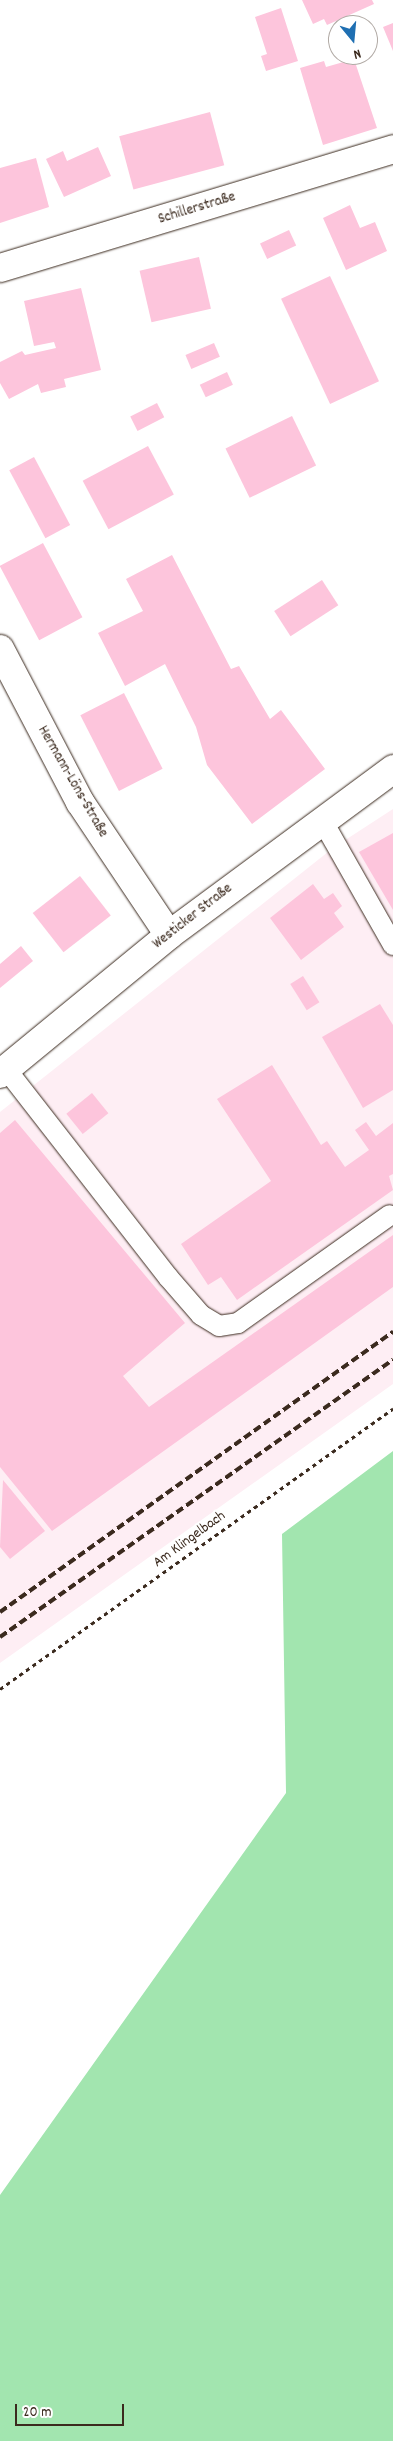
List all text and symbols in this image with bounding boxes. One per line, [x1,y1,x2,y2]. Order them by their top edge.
north arrow [328,15,378,65]
text: N [351,43,363,64]
street label: Schillerstraße [156,189,238,229]
street label: Hermann-Löns-Straße [33,723,111,841]
street label: Westicker Straße [150,880,236,954]
street label: Am Klingelbach [150,1508,230,1572]
scale bar [18,2394,126,2426]
text: 20 m [23,2402,51,2424]

